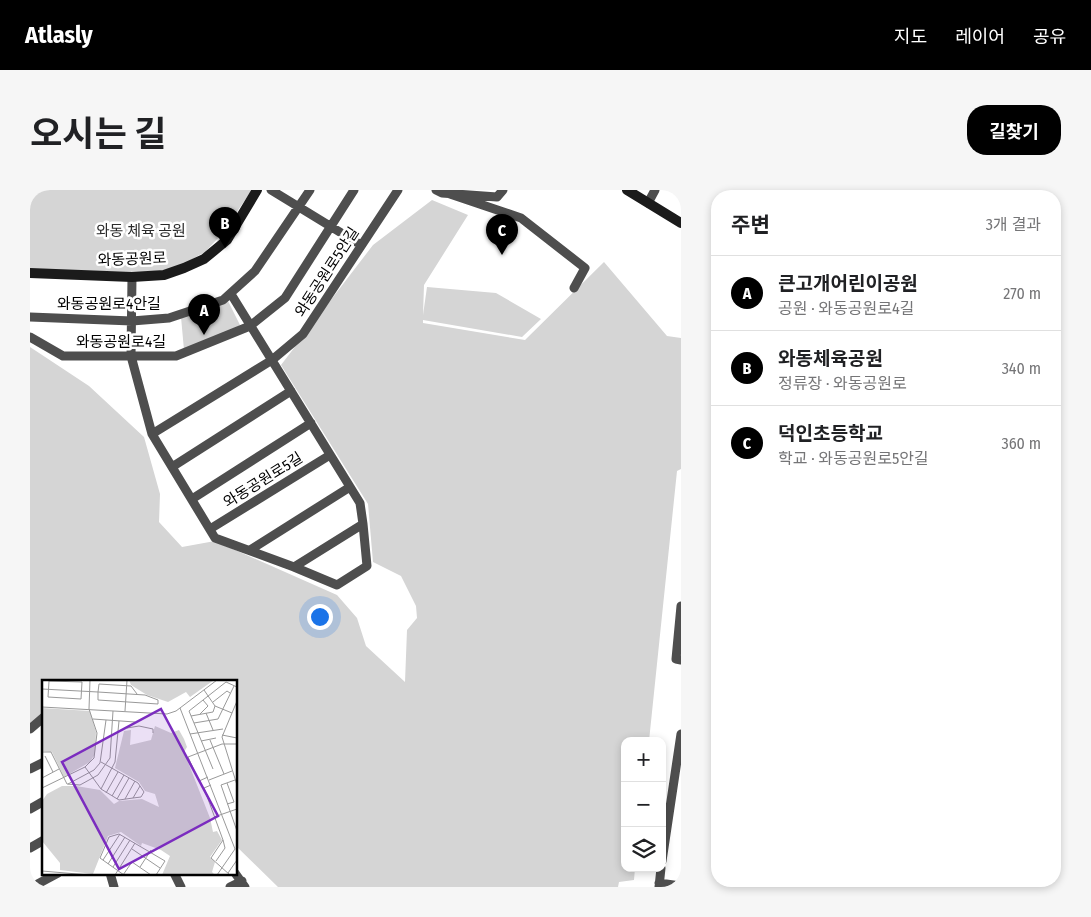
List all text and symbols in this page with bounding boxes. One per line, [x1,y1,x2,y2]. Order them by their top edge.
text: Atlasly [25,21,93,49]
text: 지도 [894,26,927,48]
text: 레이어 [955,26,1005,48]
text: 공유 [1033,26,1066,48]
button: 길찾기 [967,105,1061,155]
text: 오시는 길 [30,113,166,155]
pin: B [209,207,241,248]
text: 주변 [731,212,770,238]
pin: C [486,214,518,255]
text: 3개 결과 [986,215,1041,234]
park label: 와동 체육 공원 [96,222,186,240]
street label: 와동공원로5안길 [291,224,363,320]
street label: 와동공원로 [97,249,167,269]
text: 큰고개어린이공원 [778,272,918,295]
text: A [743,284,751,303]
text: 270 m [1003,284,1041,303]
pin: A [188,294,220,335]
street label: 와동공원로4안길 [57,295,161,313]
text: 공원 · 와동공원로4길 [778,299,914,318]
street label: 와동공원로4길 [76,333,166,351]
text: 와동체육공원 [778,347,883,370]
text: B [743,359,751,378]
text: 340 m [1002,359,1041,378]
text: 정류장 · 와동공원로 [778,374,907,393]
text: 덕인초등학교 [778,422,883,445]
text: C [743,434,751,453]
text: 360 m [1001,434,1041,453]
street label: 와동공원로5길 [220,449,306,511]
text: 학교 · 와동공원로5안길 [778,449,929,468]
your location [307,604,333,630]
inset map [42,680,238,874]
map controls [621,737,666,872]
button: + [621,737,666,782]
button: − [621,782,666,827]
button: layers [621,827,666,872]

